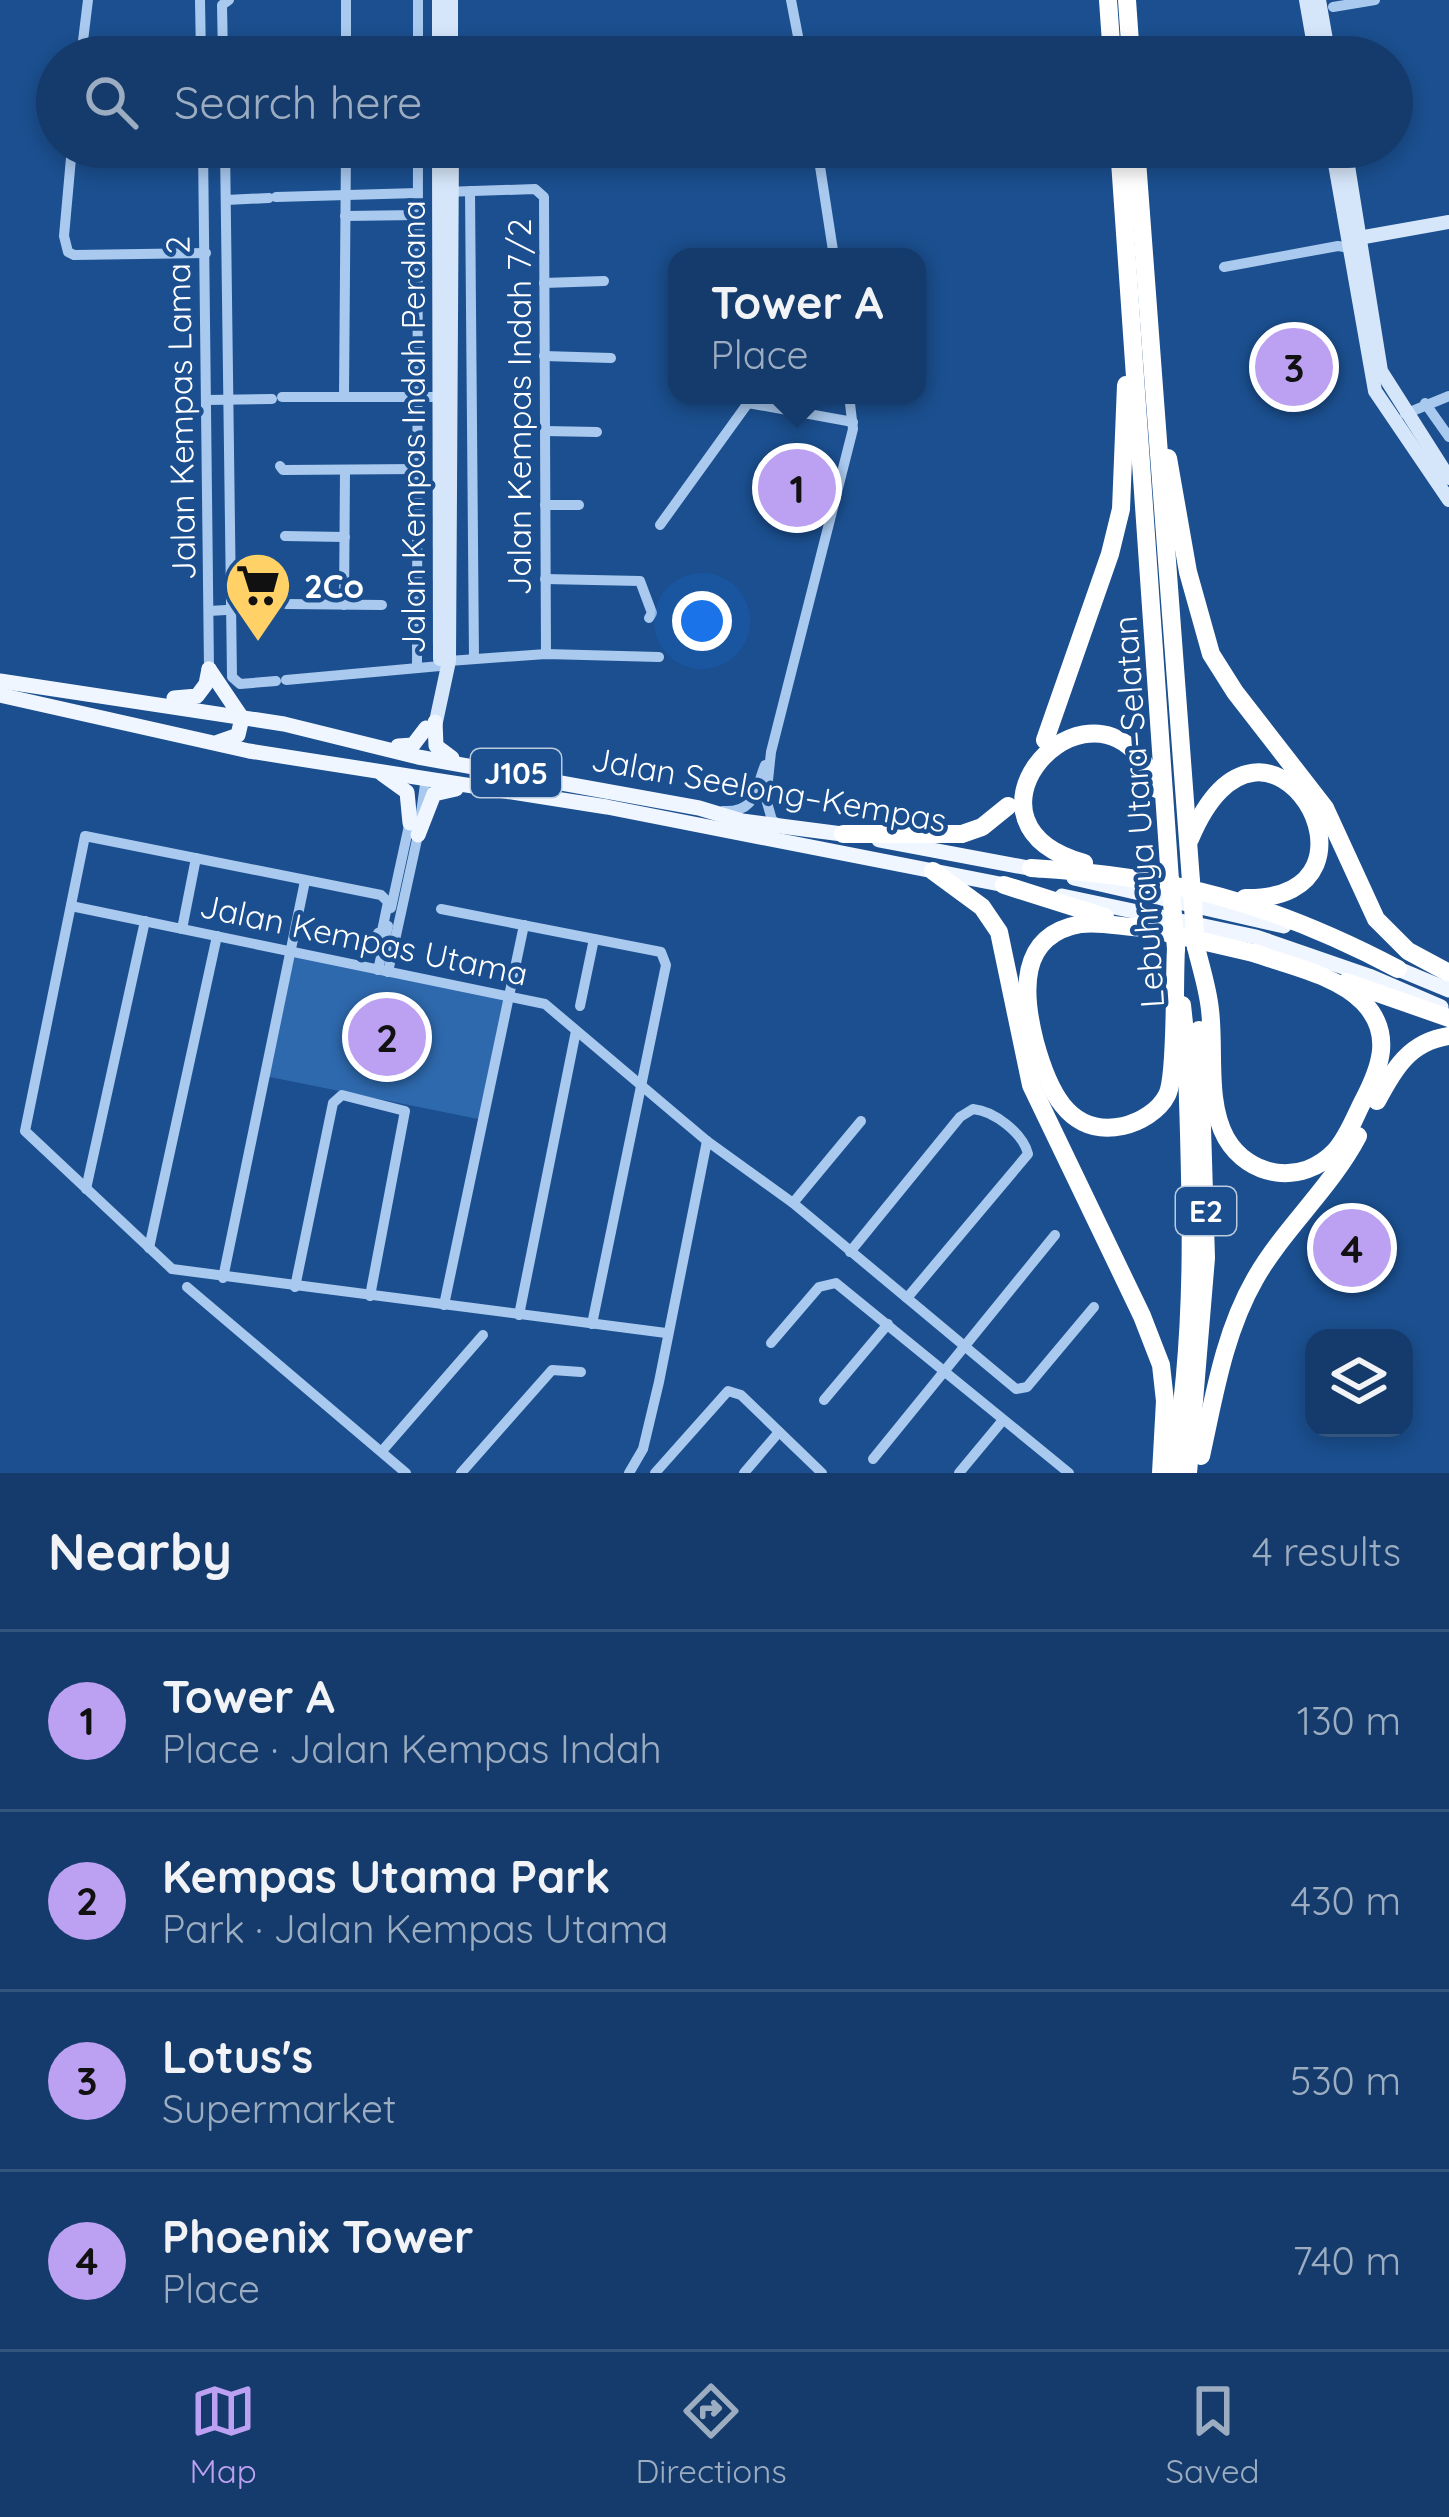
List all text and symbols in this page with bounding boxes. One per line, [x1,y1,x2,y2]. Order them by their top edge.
search box [36,36,1413,168]
icon: search [78,69,144,135]
text: Search here [174,74,422,130]
street label: Jalan Kempas Indah Perdana [392,200,433,654]
street label: Jalan Kempas Indah 7/2 [498,219,539,595]
street label: Jalan Kempas Lama 2 [156,236,204,580]
popup [668,248,926,404]
text: Tower A [711,274,883,330]
pin: 3 [1255,322,1333,412]
text: Place [711,330,809,379]
pin: 1 [758,443,836,533]
supermarket icon: 2Co [223,550,293,644]
place label: 2Co [304,565,364,606]
your location [672,591,732,651]
street label: Lebuhraya Utara–Selatan [1104,615,1172,1009]
street label: Jalan Seelong–Kempas [588,738,950,840]
road number: J105 [471,749,561,797]
street label: Jalan Kempas Utama [196,884,532,994]
pin: 2 [348,992,426,1082]
road number: E2 [1176,1187,1236,1235]
pin: 4 [1313,1203,1391,1293]
map controls [1305,1329,1413,1437]
button: layers [1305,1329,1413,1437]
text: Nearby [48,1519,232,1583]
text: 4 results [1252,1527,1401,1576]
text: Tower A [162,1668,335,1724]
text: 1 [79,1696,95,1745]
text: 130 m [1297,1696,1401,1745]
text: Place · Jalan Kempas Indah [162,1724,662,1773]
text: Kempas Utama Park [162,1848,610,1904]
text: 2 [76,1876,98,1925]
text: 430 m [1291,1876,1401,1925]
text: Park · Jalan Kempas Utama [162,1904,668,1953]
text: Lotus's [162,2028,313,2084]
text: 3 [77,2056,97,2105]
text: 530 m [1290,2056,1401,2105]
text: Supermarket [162,2084,396,2133]
text: Phoenix Tower [162,2208,474,2264]
text: 4 [76,2236,98,2285]
text: 740 m [1293,2236,1401,2285]
text: Place [162,2264,260,2313]
tab: Map [189,2378,257,2491]
tab: Directions [635,2378,787,2491]
tab: Saved [1166,2378,1260,2491]

